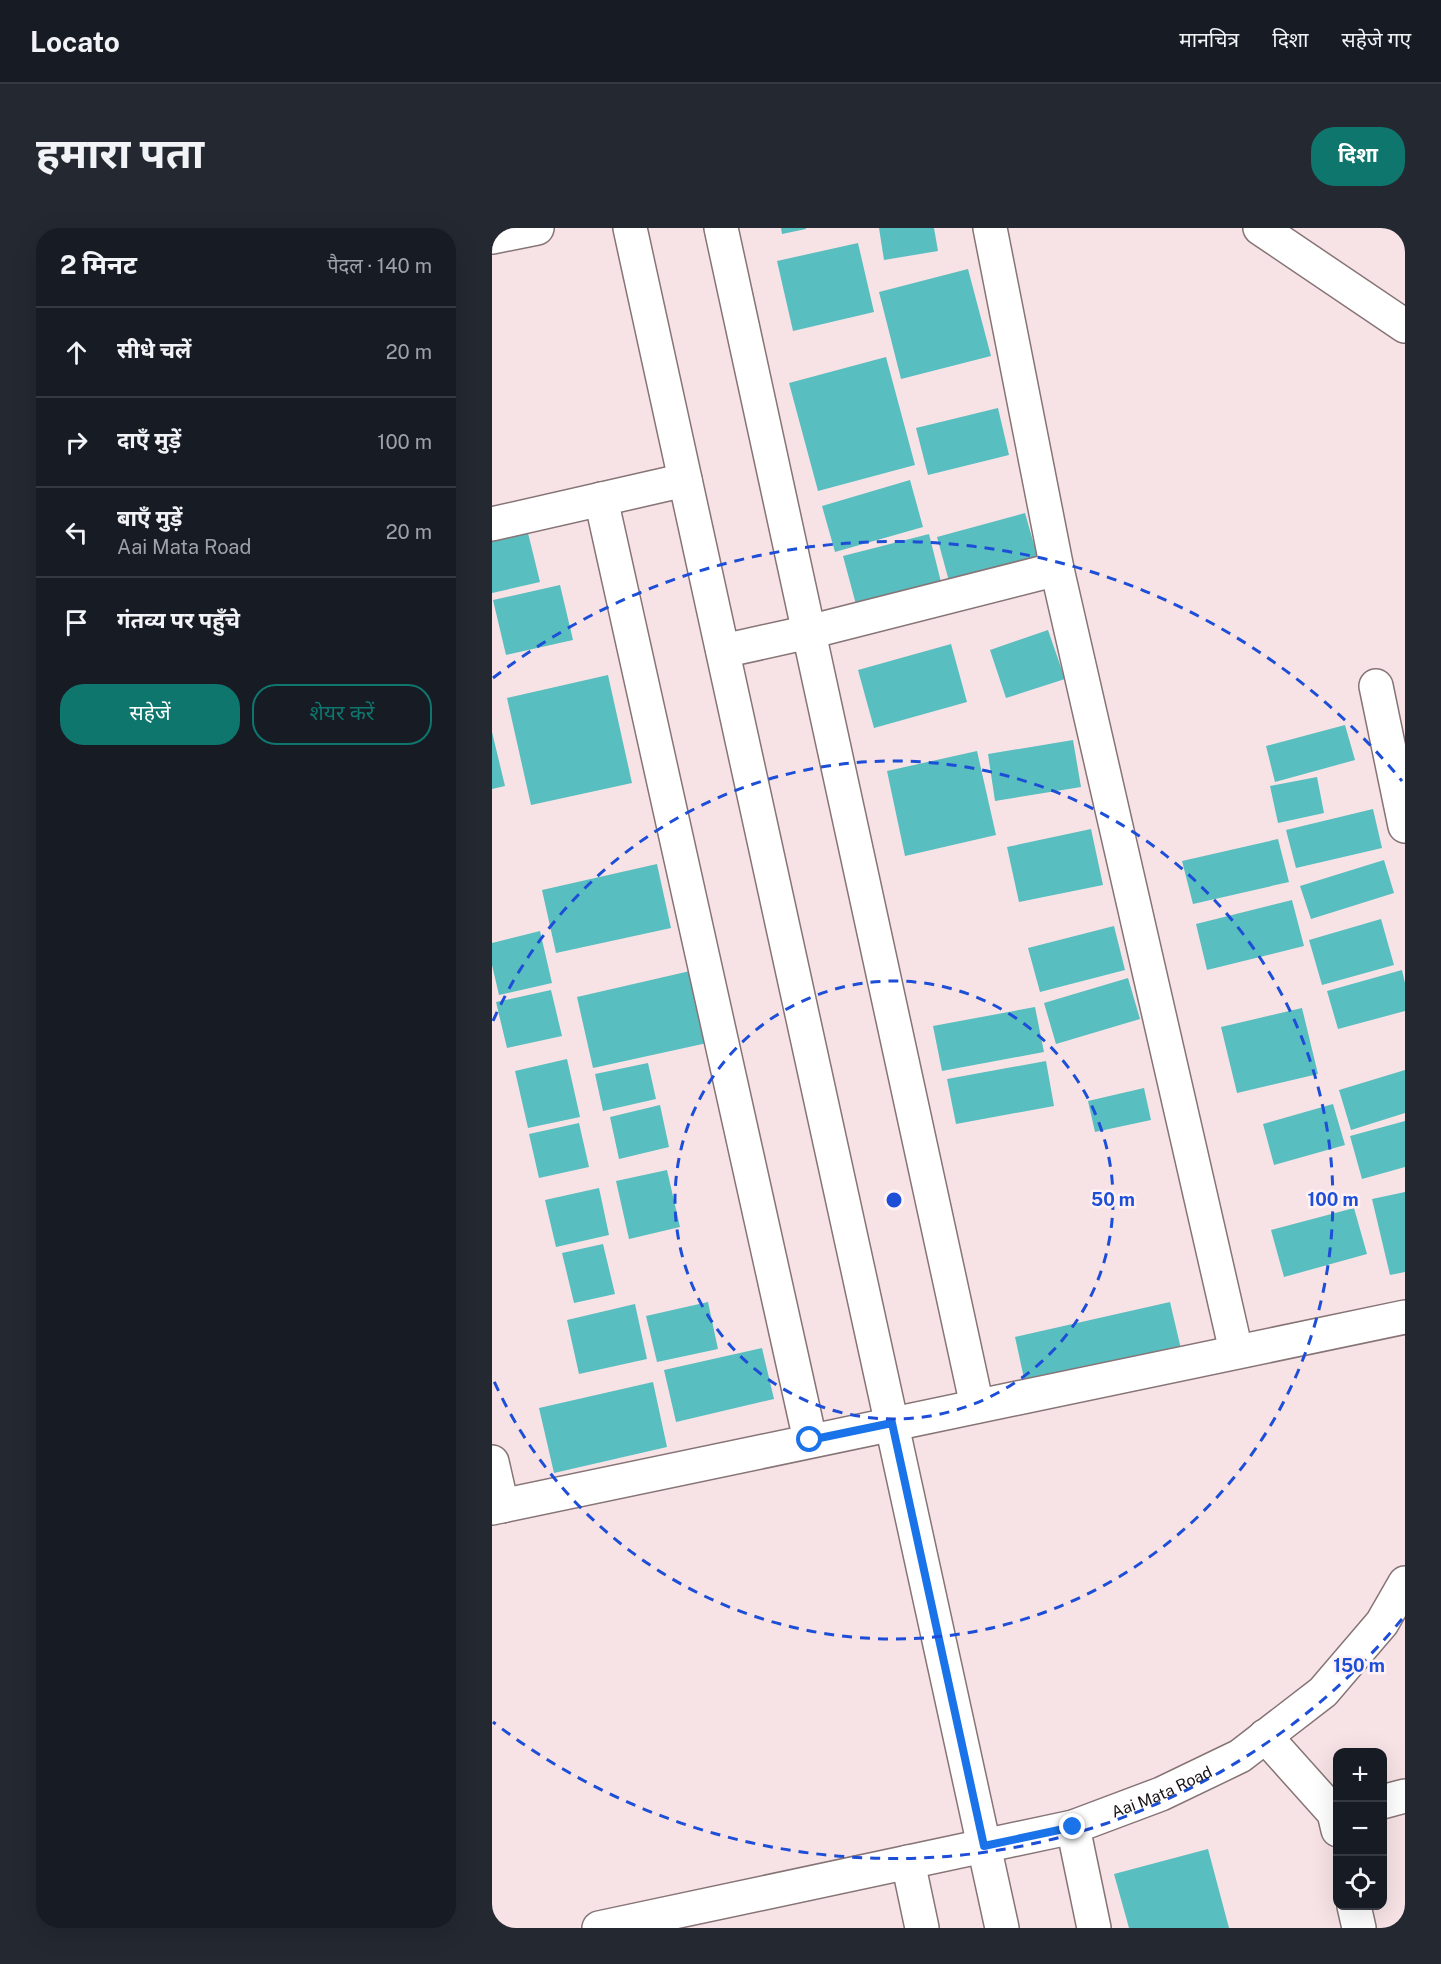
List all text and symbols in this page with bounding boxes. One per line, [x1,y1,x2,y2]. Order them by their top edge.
text: Locato [30,25,120,58]
text: मानचित्र [1179,27,1239,52]
text: दिशा [1272,27,1309,52]
text: सहेजे गए [1342,27,1411,52]
button: दिशा [1311,127,1405,186]
text: हमारा पता [36,128,204,177]
text: 2 मिनट [60,249,137,280]
text: पैदल · 140 m [327,254,432,278]
icon: ahead [60,336,93,369]
text: सीधे चलें [117,337,191,363]
text: 20 m [386,340,432,364]
icon: right [60,426,93,459]
text: दाएँ मुड़ें [117,427,181,453]
text: 100 m [377,430,432,454]
text: बाएँ मुड़ें [117,505,182,531]
icon: left [60,516,93,549]
text: 20 m [386,520,432,544]
text: Aai Mata Road [117,535,251,559]
icon: arrive [60,606,93,639]
text: गंतव्य पर पहुँचे [117,607,240,633]
button: सहेजें [60,684,240,745]
button: शेयर करें [252,684,432,745]
text: 50 m [1091,1189,1135,1210]
text: 100 m [1307,1189,1359,1210]
centre of rings [884,1190,904,1210]
route start [796,1426,822,1452]
text: 150 m [1333,1655,1385,1676]
map controls [1333,1748,1387,1910]
button: + [1333,1748,1387,1802]
street label: Aai Mata Road [1109,1762,1215,1822]
button: − [1333,1802,1387,1856]
route end [1059,1813,1085,1839]
button: locate [1333,1856,1387,1910]

